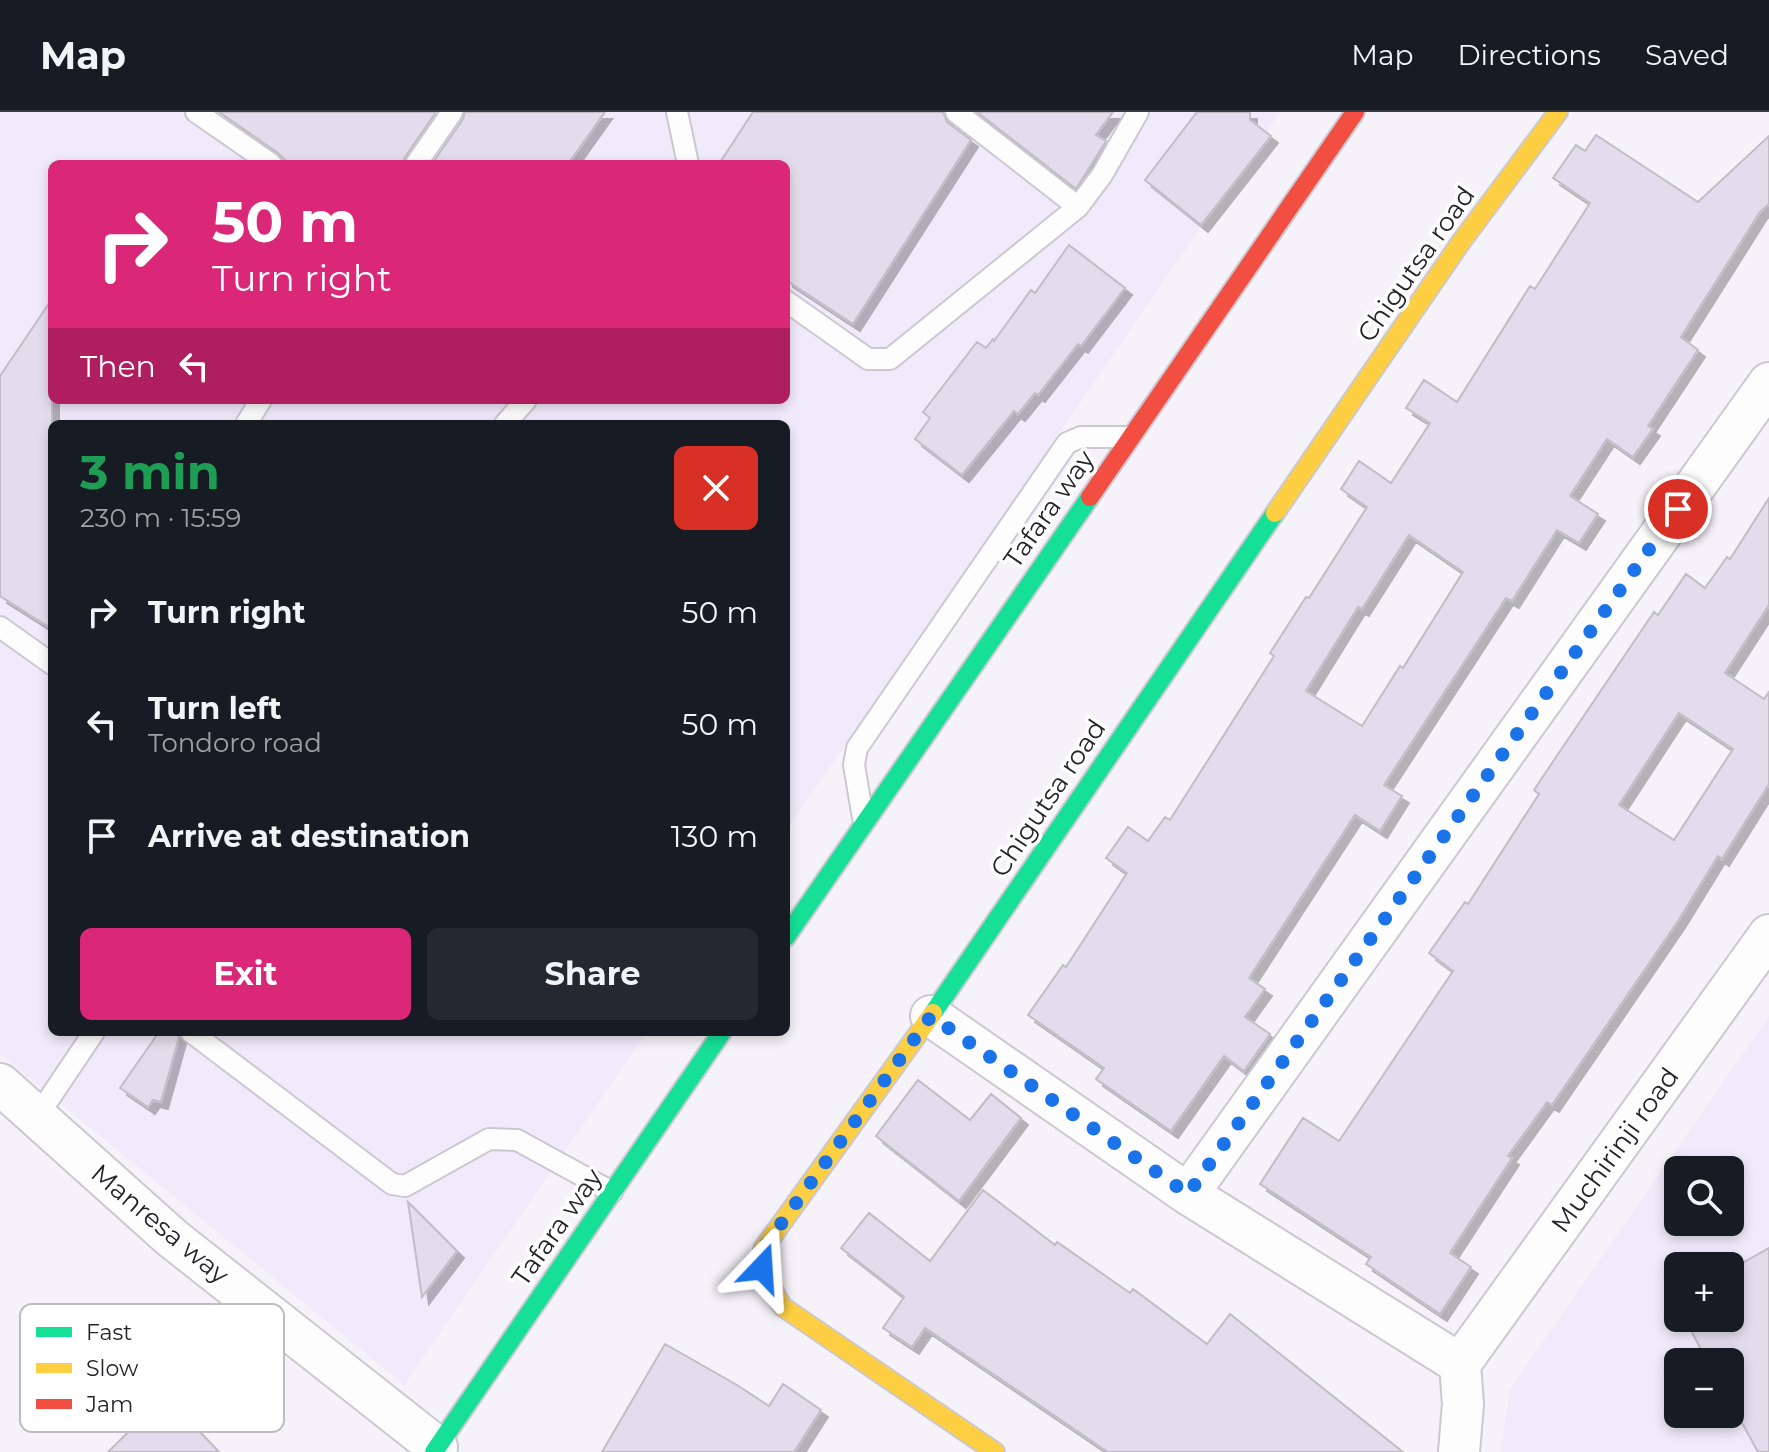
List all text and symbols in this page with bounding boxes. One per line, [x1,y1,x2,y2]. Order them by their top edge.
text: Map [40,32,126,79]
text: Map [1351,38,1413,72]
text: Directions [1457,38,1601,72]
text: Saved [1645,38,1729,72]
street label: Chigutsa road [1350,180,1482,348]
text: 50 m [212,188,358,256]
icon: right [80,192,184,296]
text: Turn right [212,256,392,300]
icon: left [172,344,216,388]
text: Then [80,348,156,385]
text: 3 min [80,443,220,501]
street label: Tafara way [997,443,1102,574]
button: close [674,446,758,530]
pin [1644,475,1712,543]
icon: arrive [1656,487,1700,531]
text: 230 m · 15:59 [80,502,241,534]
icon: right [80,590,124,634]
text: Turn right [148,594,305,631]
text: 50 m [681,594,758,631]
text: Turn left [148,690,281,727]
icon: left [80,702,124,746]
text: 50 m [681,706,758,743]
street label: Chigutsa road [984,713,1112,883]
text: Tondoro road [148,727,322,759]
icon: arrive [80,814,124,858]
text: Arrive at destination [148,818,470,855]
text: 130 m [671,818,758,855]
button: Exit [80,928,411,1020]
button: Share [427,928,758,1020]
street label: Muchirinji road [1544,1061,1686,1239]
map controls [1664,1156,1744,1428]
button: search [1664,1156,1744,1236]
street label: Manresa way [85,1157,236,1291]
street label: Tafara way [505,1161,610,1292]
position arrow [720,1226,804,1310]
button: + [1664,1252,1744,1332]
legend [20,1304,284,1432]
text: Fast [86,1319,132,1346]
button: − [1664,1348,1744,1428]
text: Slow [86,1355,139,1382]
text: Jam [85,1391,133,1418]

